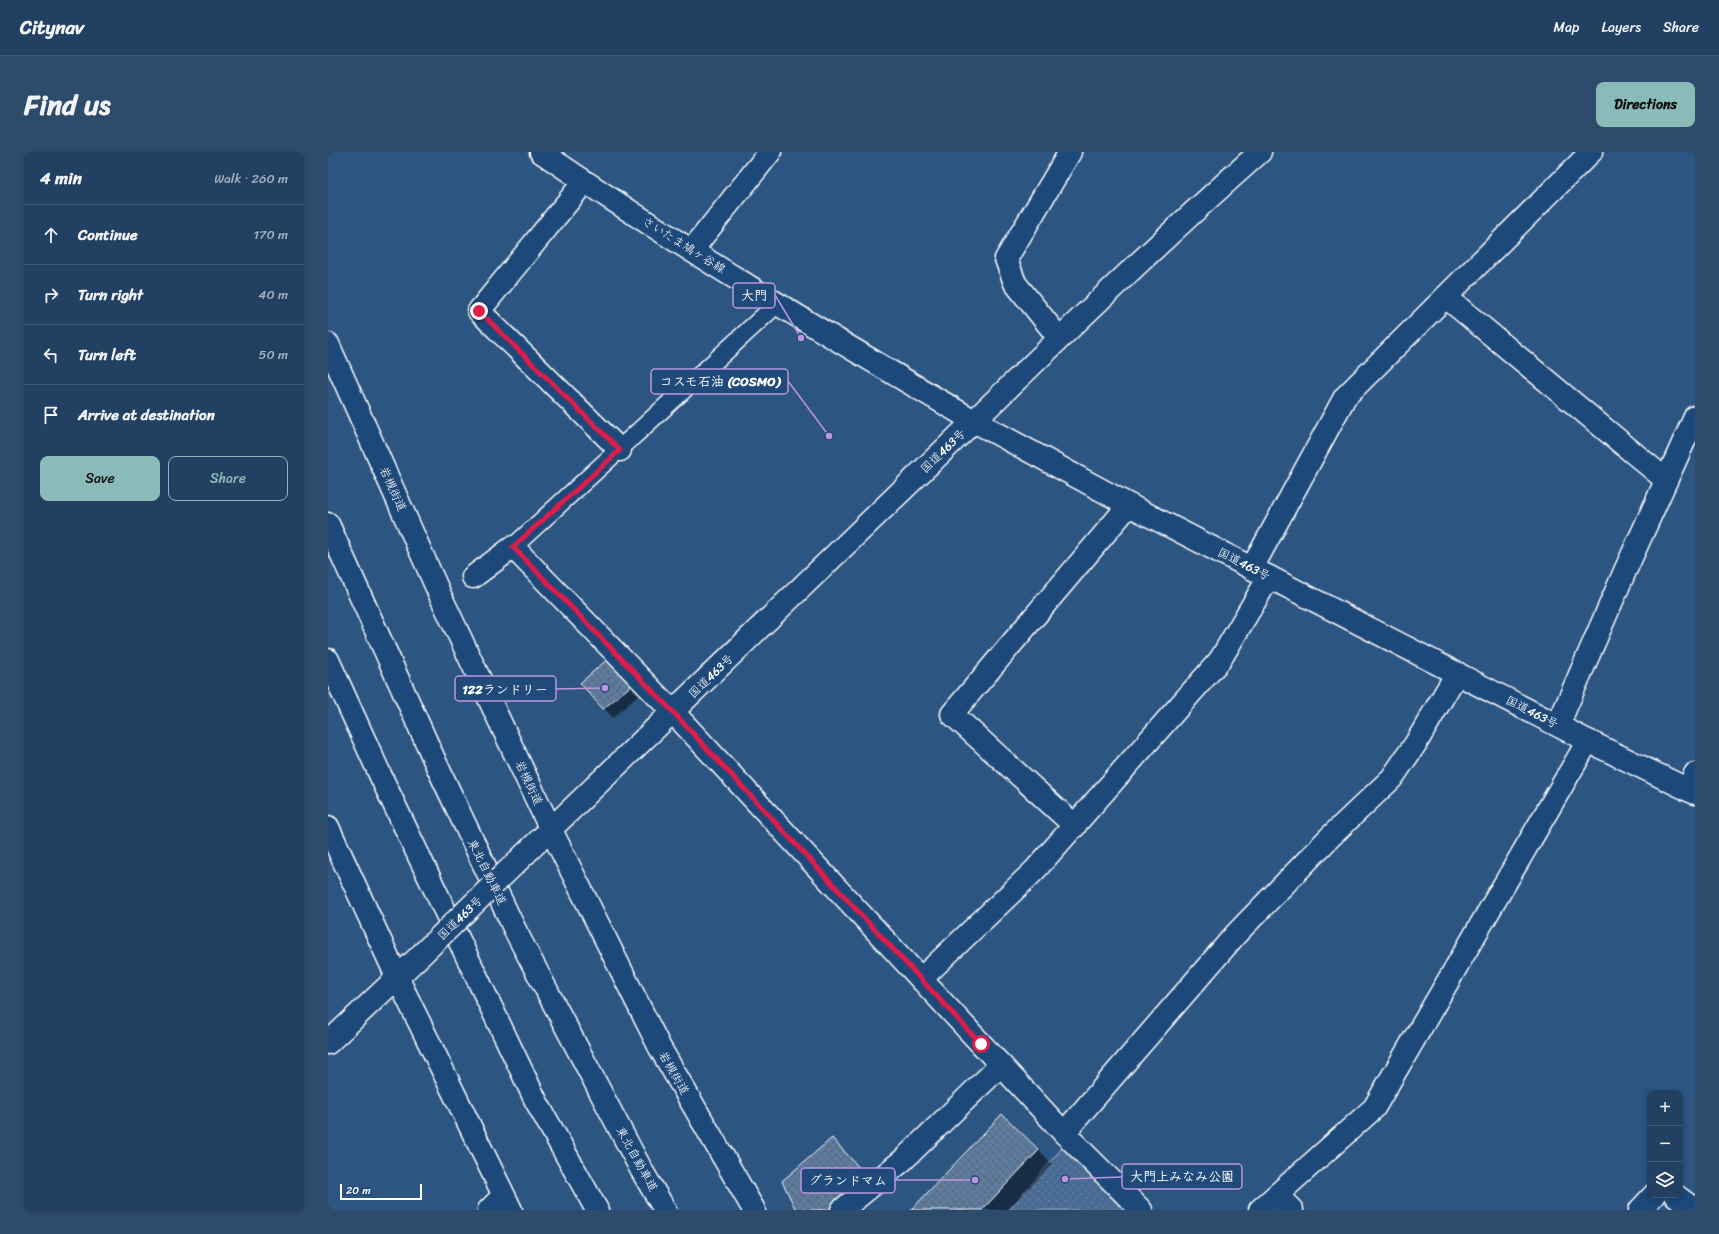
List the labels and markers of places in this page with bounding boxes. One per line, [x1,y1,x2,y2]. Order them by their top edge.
callout: 大門 [733,283,775,308]
callout: コスモ石油 (COSMO) [651,369,788,394]
callout: 122ランドリー [455,676,556,701]
callout: 大門上みなみ公園 [1122,1164,1242,1189]
callout: グランドマム [801,1168,895,1193]

